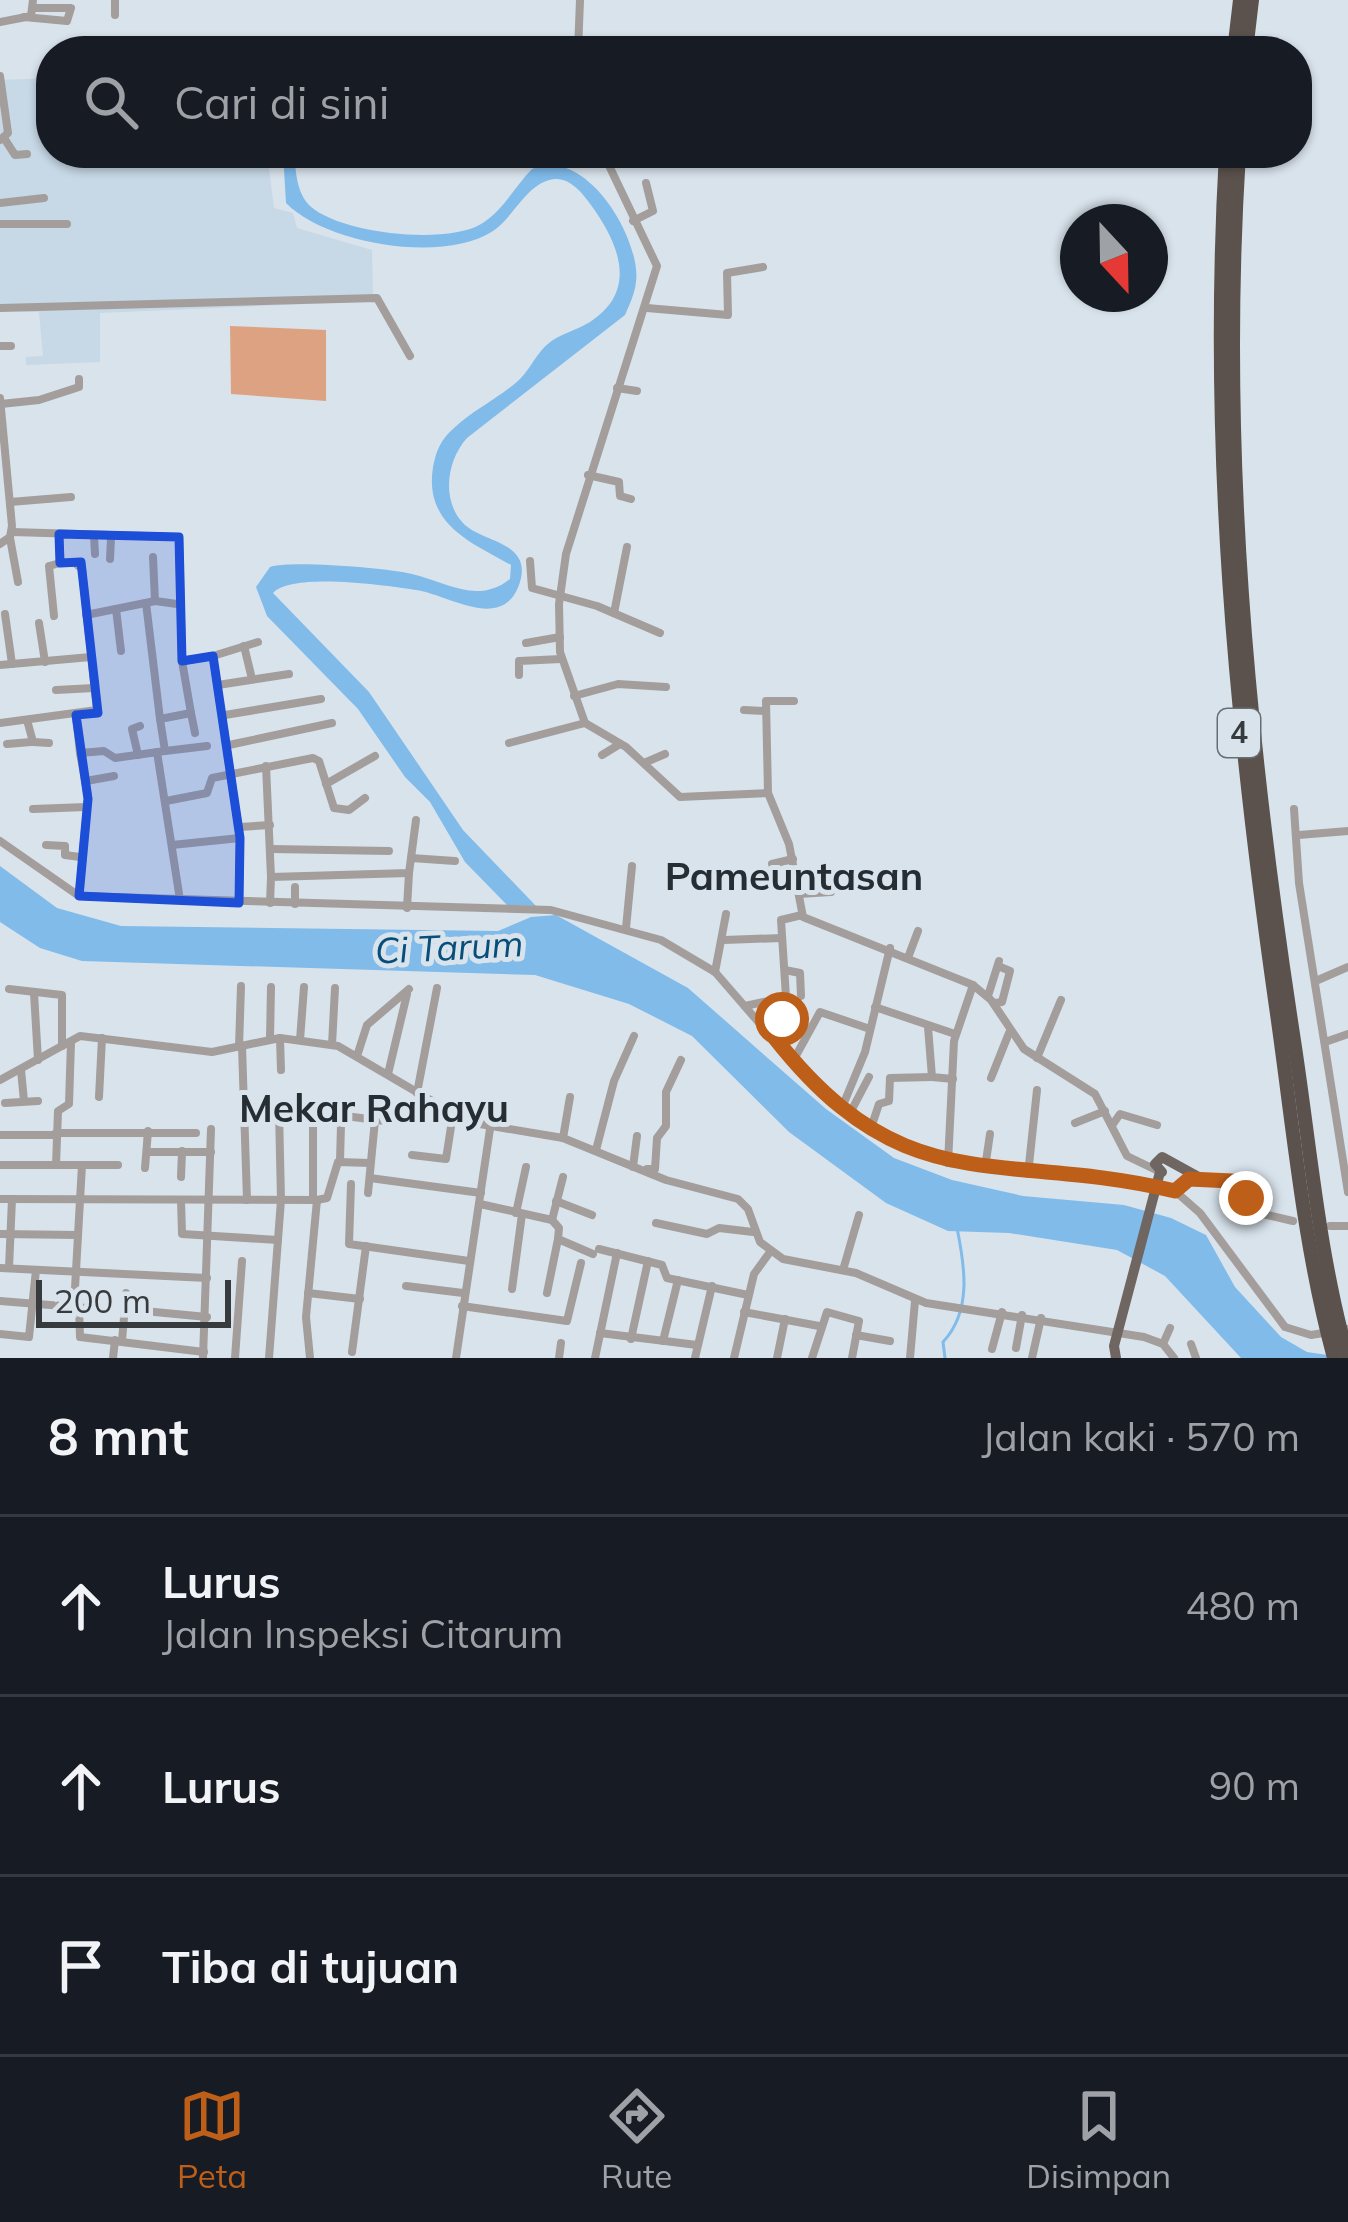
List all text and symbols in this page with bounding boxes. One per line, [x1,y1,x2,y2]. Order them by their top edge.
search box [36,36,1312,168]
icon: search [78,69,144,135]
text: Cari di sini [174,74,389,130]
north arrow [1060,204,1168,312]
road number: 4 [1218,709,1260,757]
district label: Pameuntasan [665,851,923,900]
water label: Ci Tarum [374,920,524,973]
route start [755,992,809,1046]
district label: Mekar Rahayu [239,1083,509,1132]
route end [1219,1171,1273,1225]
scale bar [36,1274,231,1327]
text: 200 m [54,1280,151,1321]
text: 8 mnt [48,1404,189,1468]
text: Jalan kaki · 570 m [981,1412,1300,1461]
text: Lurus [162,1553,281,1609]
icon: ahead [48,1573,114,1639]
text: 480 m [1185,1581,1300,1630]
text: Jalan Inspeksi Citarum [162,1609,563,1658]
icon: ahead [48,1753,114,1819]
text: Lurus [162,1758,281,1814]
text: 90 m [1209,1761,1300,1810]
icon: arrive [48,1933,114,1999]
text: Tiba di tujuan [162,1938,459,1994]
tab: Peta [177,2083,247,2196]
tab: Rute [601,2083,672,2196]
tab: Disimpan [1026,2083,1171,2196]

